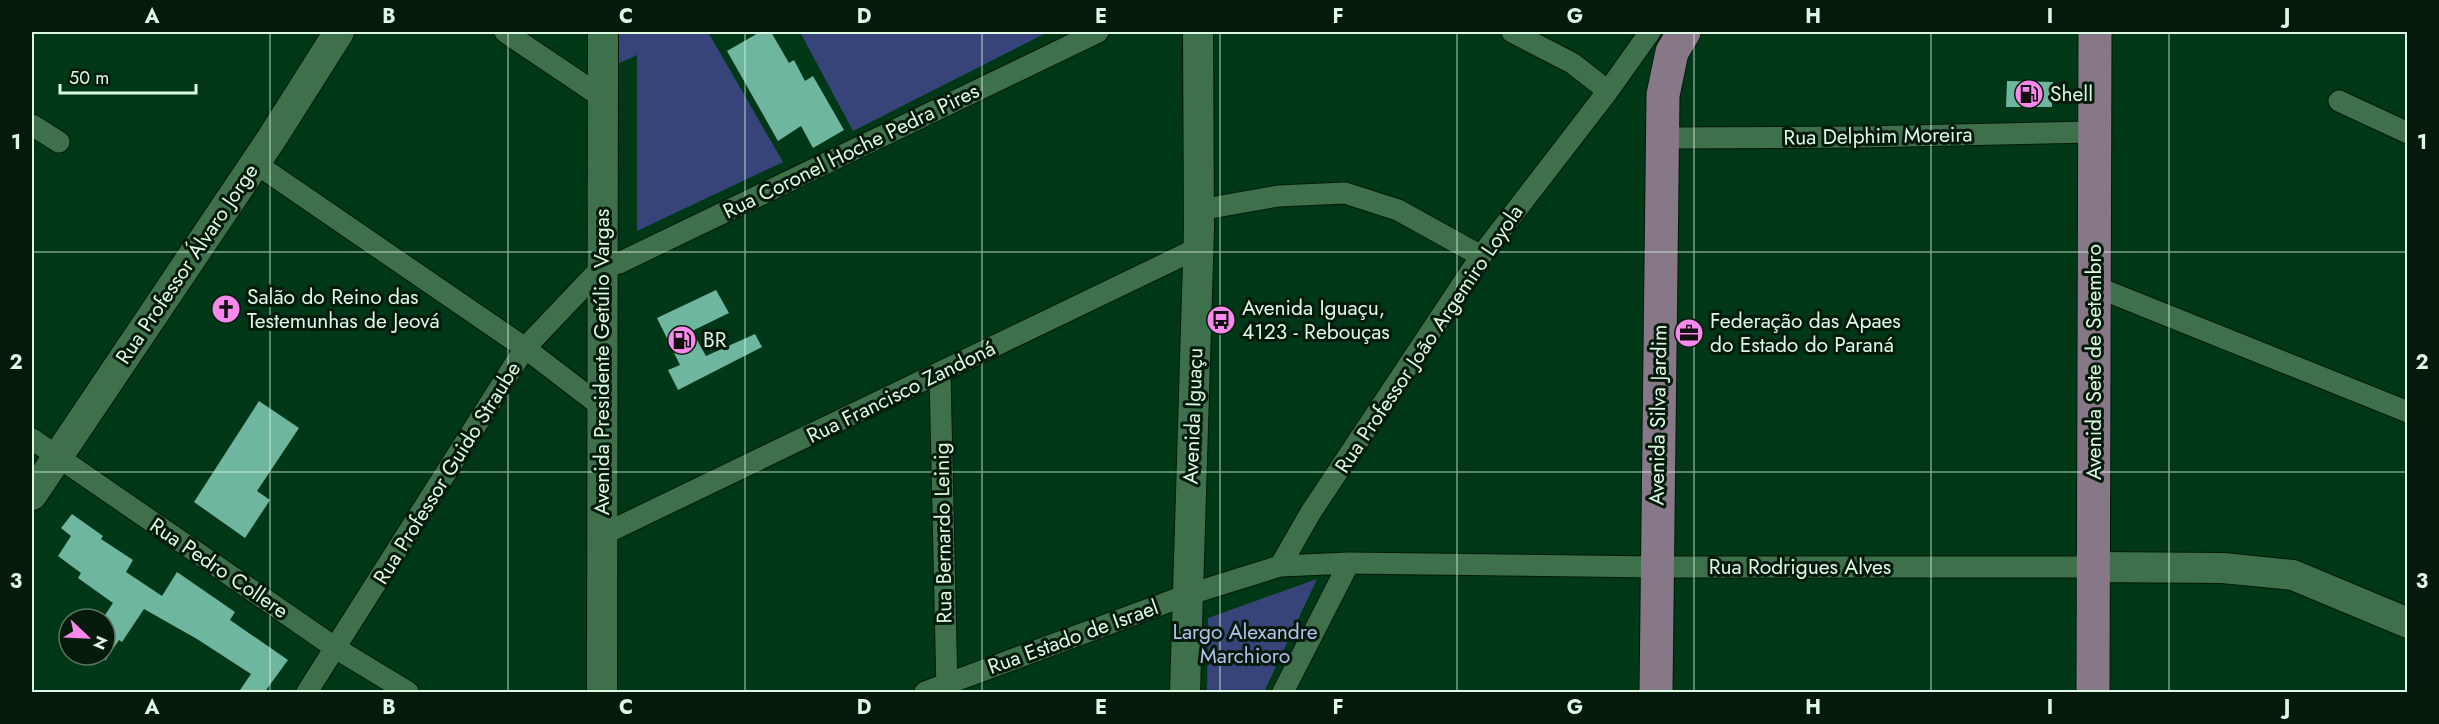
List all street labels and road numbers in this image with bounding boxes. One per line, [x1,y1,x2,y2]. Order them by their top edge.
street label: Rua Coronel Hoche Pedra Pires [718,76,984,226]
street label: Rua Delphim Moreira [1783,119,1973,153]
street label: Rua Professor Álvaro Jorge [109,158,266,370]
street label: Rua Professor João Argemiro Loyola [1328,199,1530,479]
street label: Avenida Presidente Getúlio Vargas [587,209,617,515]
street label: Avenida Sete de Setembro [2079,244,2109,480]
street label: Avenida Silva Jardim [1641,324,1675,506]
street label: Rua Francisco Zandoná [802,333,1000,451]
street label: Avenida Iguaçu [1176,347,1210,485]
street label: Rua Professor Guido Straube [366,356,528,590]
street label: Rua Bernardo Leinig [926,442,960,624]
street label: Rua Pedro Collere [144,510,294,626]
street label: Rua Rodrigues Alves [1709,552,1891,582]
street label: Rua Estado de Israel [983,592,1163,682]

